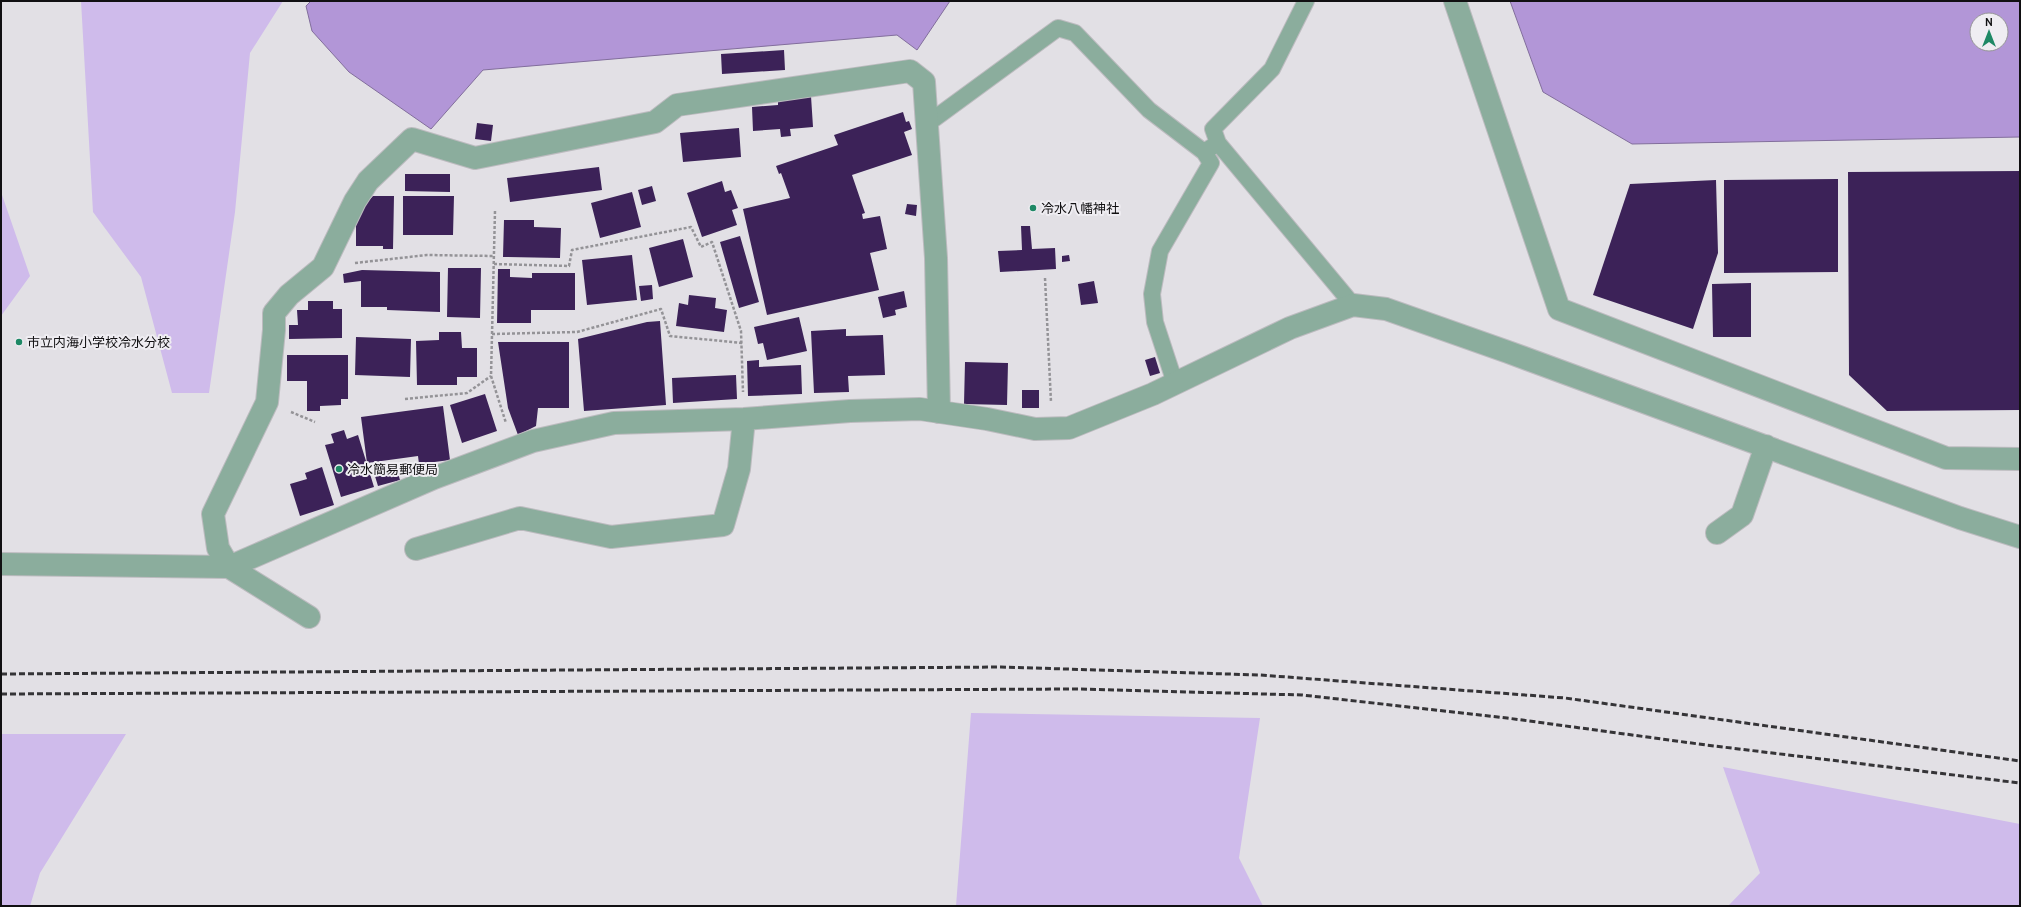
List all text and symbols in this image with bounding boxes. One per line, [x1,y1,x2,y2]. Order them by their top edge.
north arrow [1969,12,2009,52]
text: N [1985,15,1993,29]
place label: 冷水八幡神社 [1041,200,1119,216]
marker: 冷水八幡神社 [1028,203,1038,213]
place label: 市立内海小学校冷水分校 [27,334,170,350]
marker: 市立内海小学校冷水分校 [14,337,24,347]
place label: 冷水簡易郵便局 [347,461,438,477]
marker: 冷水簡易郵便局 [334,464,344,474]

